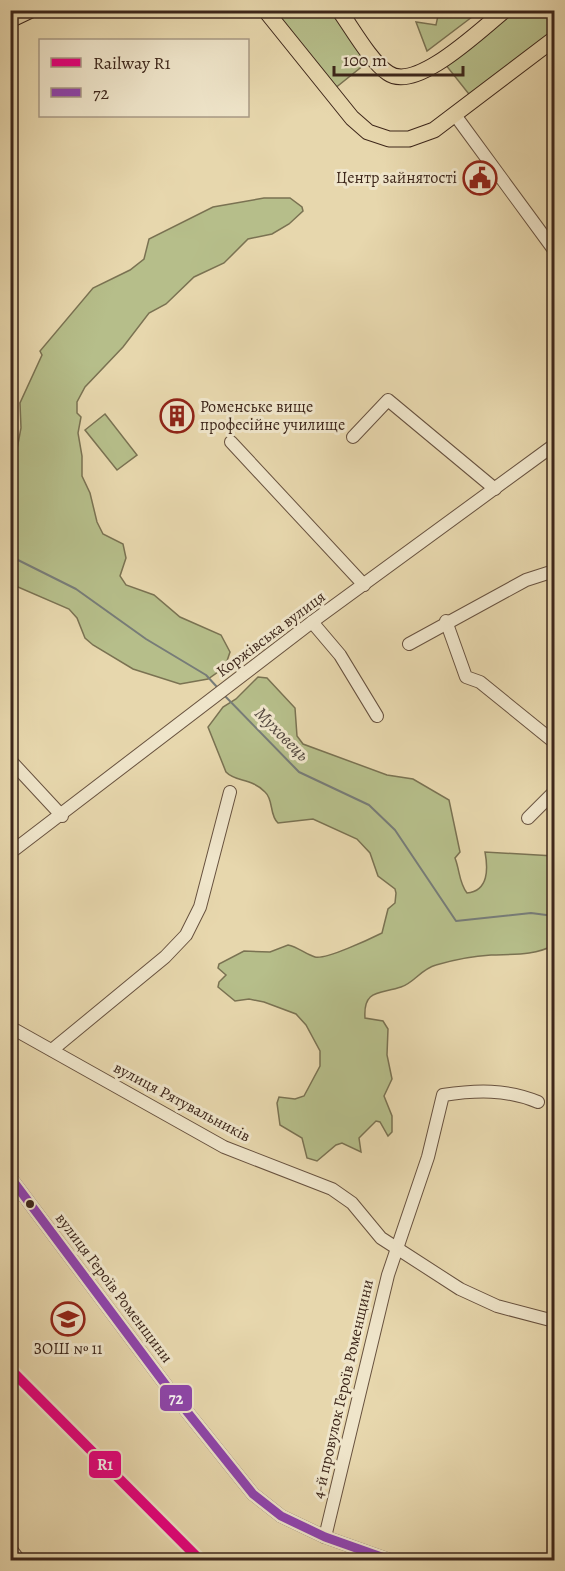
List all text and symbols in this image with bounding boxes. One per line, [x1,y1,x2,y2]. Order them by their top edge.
legend [39,39,249,117]
scale bar [334,39,463,77]
text: 100 m [343,48,387,72]
text: Railway R1 [93,51,171,75]
text: 72 [93,81,110,105]
public building icon: Центр зайнятості [462,160,498,196]
place label: Центр зайнятості [336,167,457,189]
place label: Роменське вище професійне училище [200,396,345,436]
building icon: Роменське вище професійне училище [159,398,195,434]
street label: Коржівська вулиця [212,586,330,682]
water label: Муховець [249,701,315,767]
street label: вулиця Рятувальників [110,1057,254,1147]
unlabelled marker [24,1198,36,1210]
street label: вулиця Героїв Роменщини [50,1208,178,1368]
street label: 4-й провулок Героїв Роменщини [307,1277,379,1501]
school or university icon: ЗОШ № 11 [50,1301,86,1337]
place label: ЗОШ № 11 [33,1338,103,1360]
line badge: 72 [159,1384,193,1412]
text: 72 [169,1388,184,1410]
line badge: R1 [88,1450,122,1479]
text: R1 [97,1454,113,1476]

